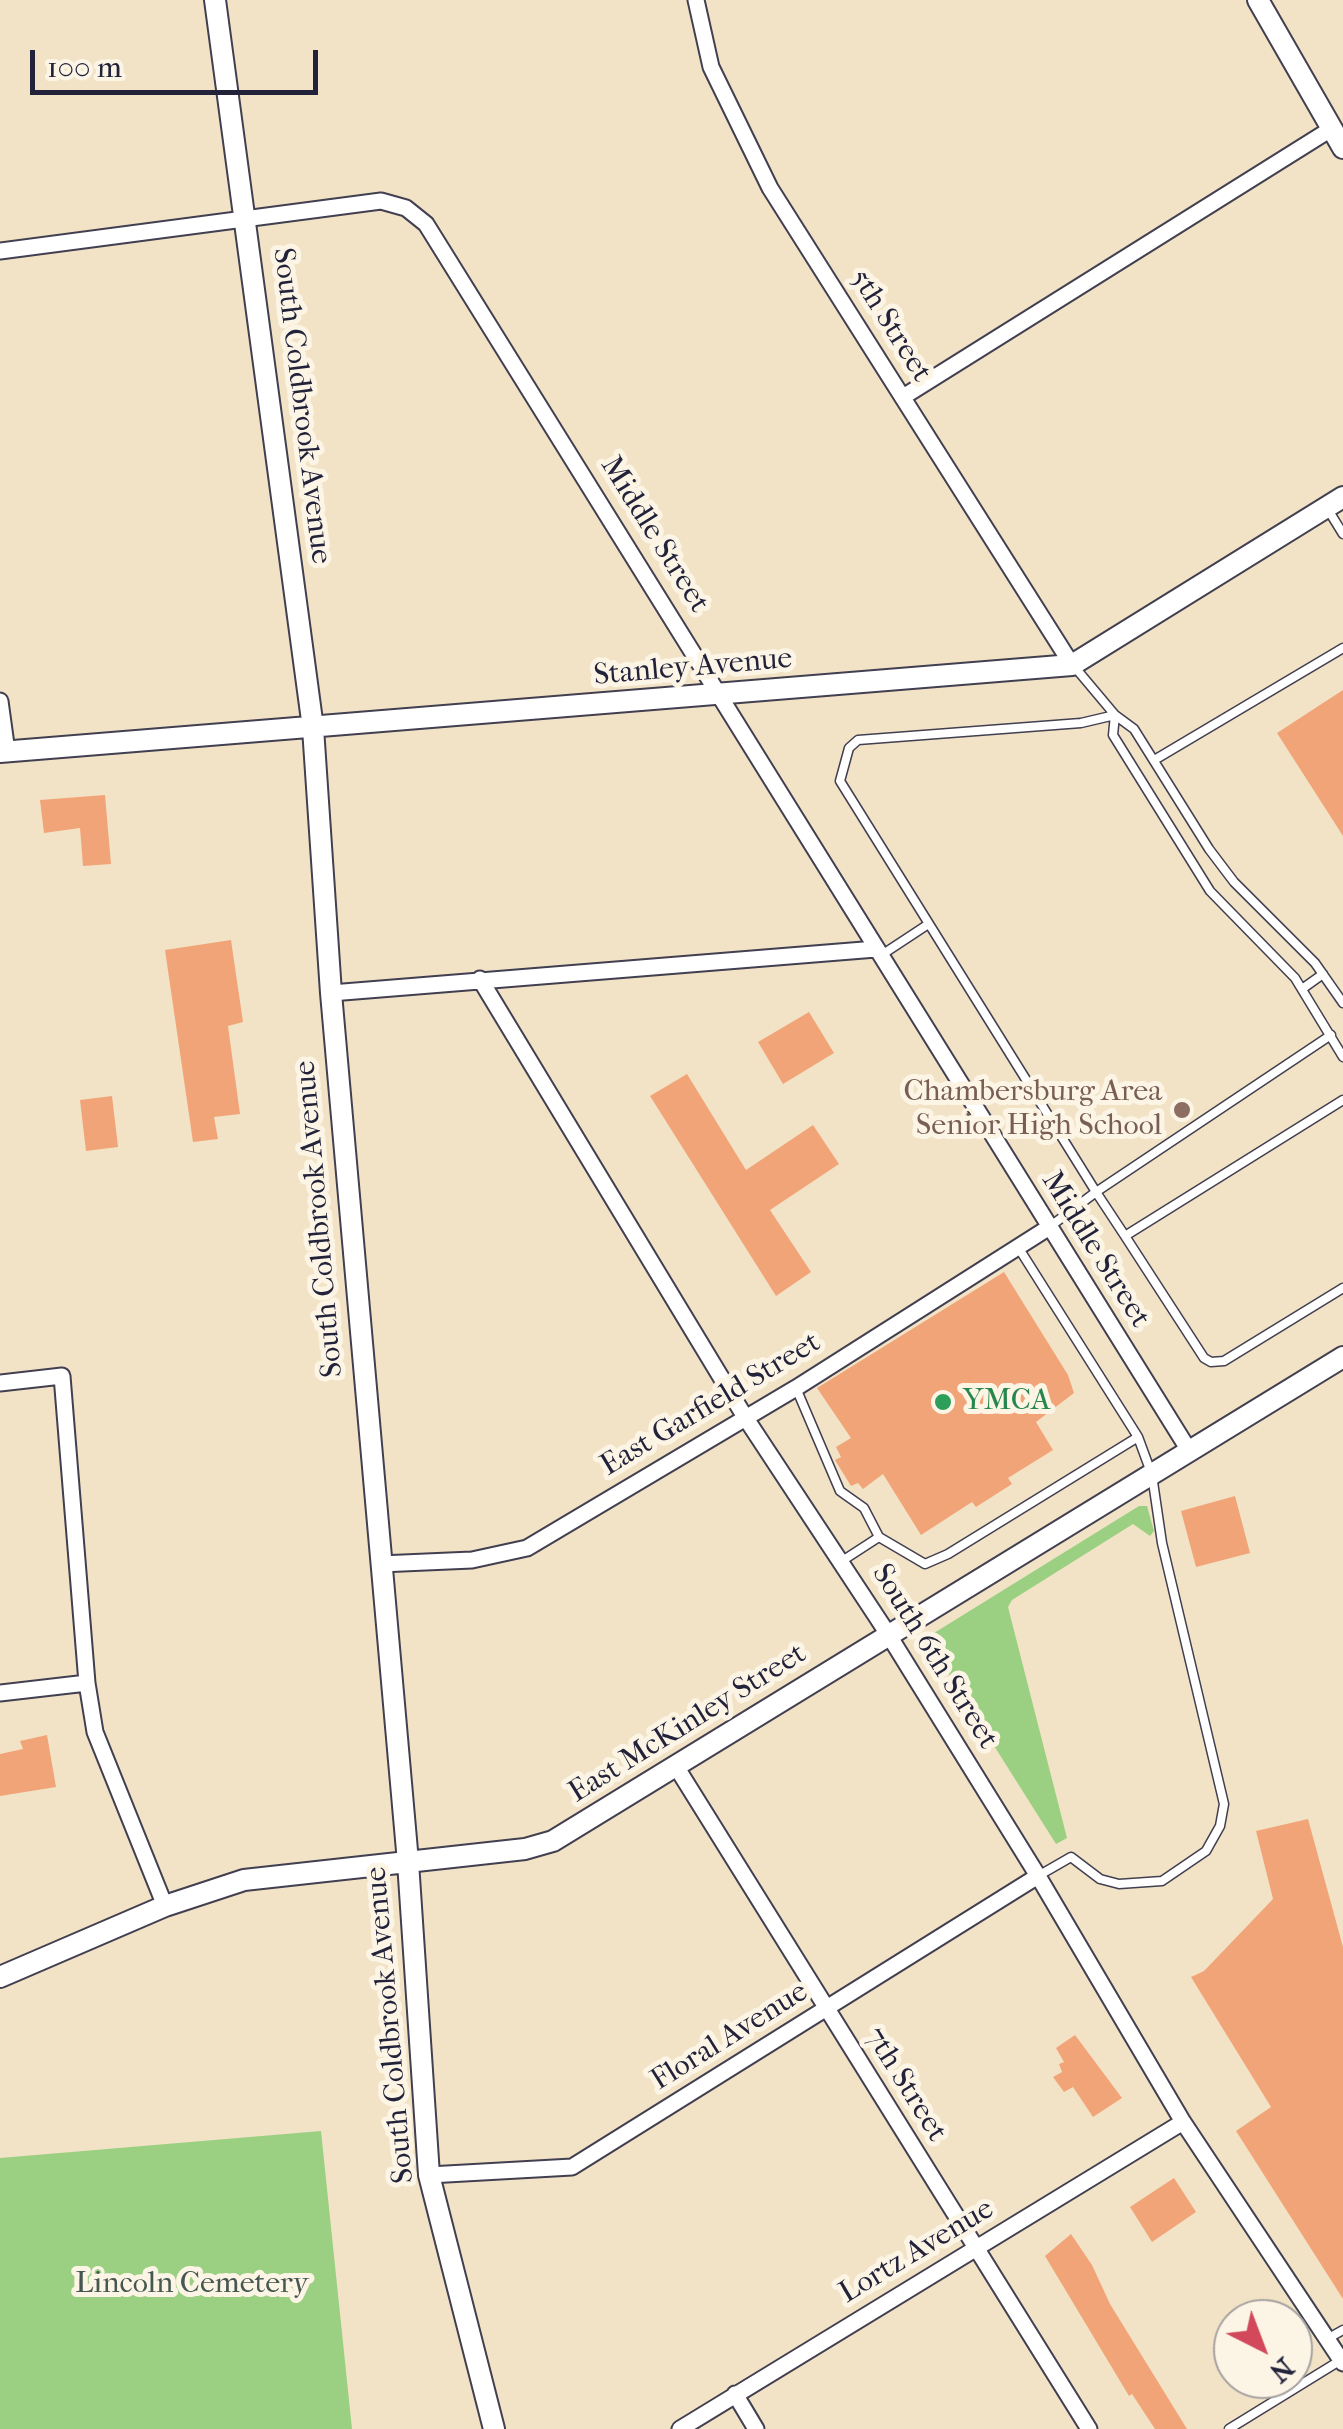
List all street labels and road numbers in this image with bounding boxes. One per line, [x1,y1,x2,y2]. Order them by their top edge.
street label: South Coldbrook Avenue [264,246,338,566]
street label: 5th Street [841,263,939,389]
street label: Middle Street [592,450,716,620]
street label: Stanley Avenue [592,641,794,695]
street label: South Coldbrook Avenue [288,1059,352,1379]
street label: Middle Street [1033,1165,1157,1335]
street label: East Garfield Street [595,1325,827,1485]
street label: South 6th Street [863,1558,1005,1756]
street label: East McKinley Street [563,1636,813,1812]
street label: South Coldbrook Avenue [359,1865,423,2185]
street label: Floral Avenue [645,1975,815,2099]
street label: 7th Street [856,2021,954,2149]
street label: Lortz Avenue [833,2192,1001,2312]

